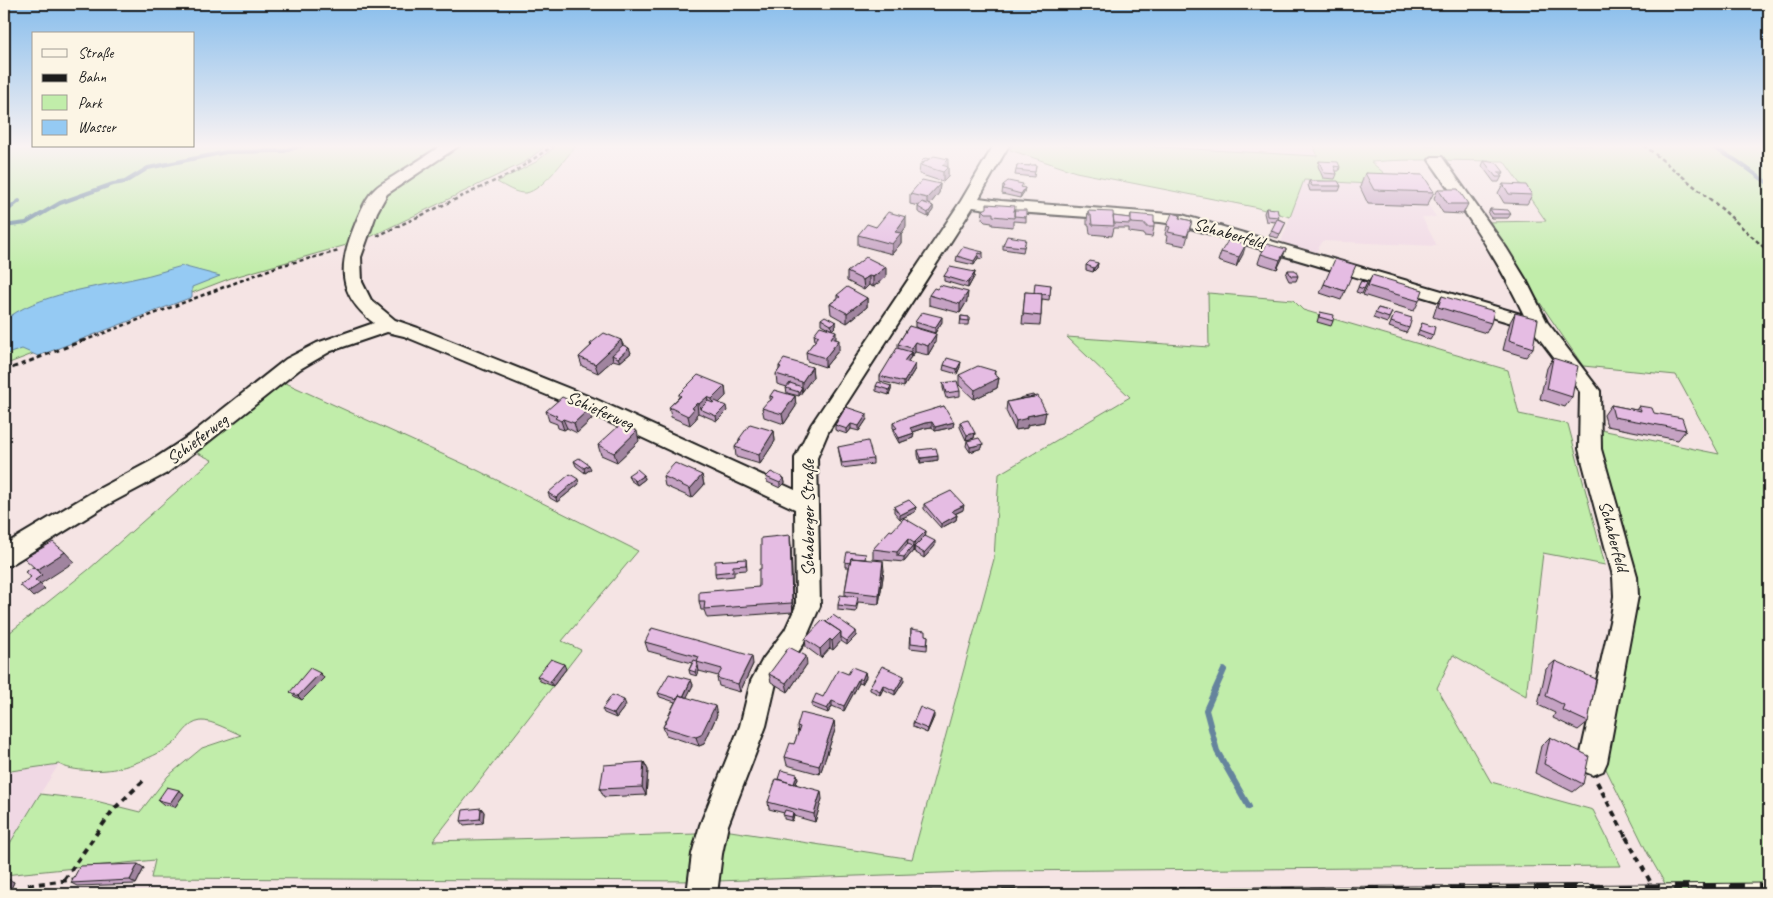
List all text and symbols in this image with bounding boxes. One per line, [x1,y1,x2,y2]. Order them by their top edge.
legend [32,32,195,148]
text: Straße [78,44,114,63]
text: Bahn [78,68,106,87]
text: Park [78,94,103,113]
text: Wasser [78,118,117,137]
street label: Schaberfeld [1191,212,1270,254]
street label: Schieferweg [563,385,639,435]
street label: Schieferweg [162,408,233,469]
street label: Schaberger Straße [797,459,819,576]
street label: Schaberfeld [1594,498,1635,577]

